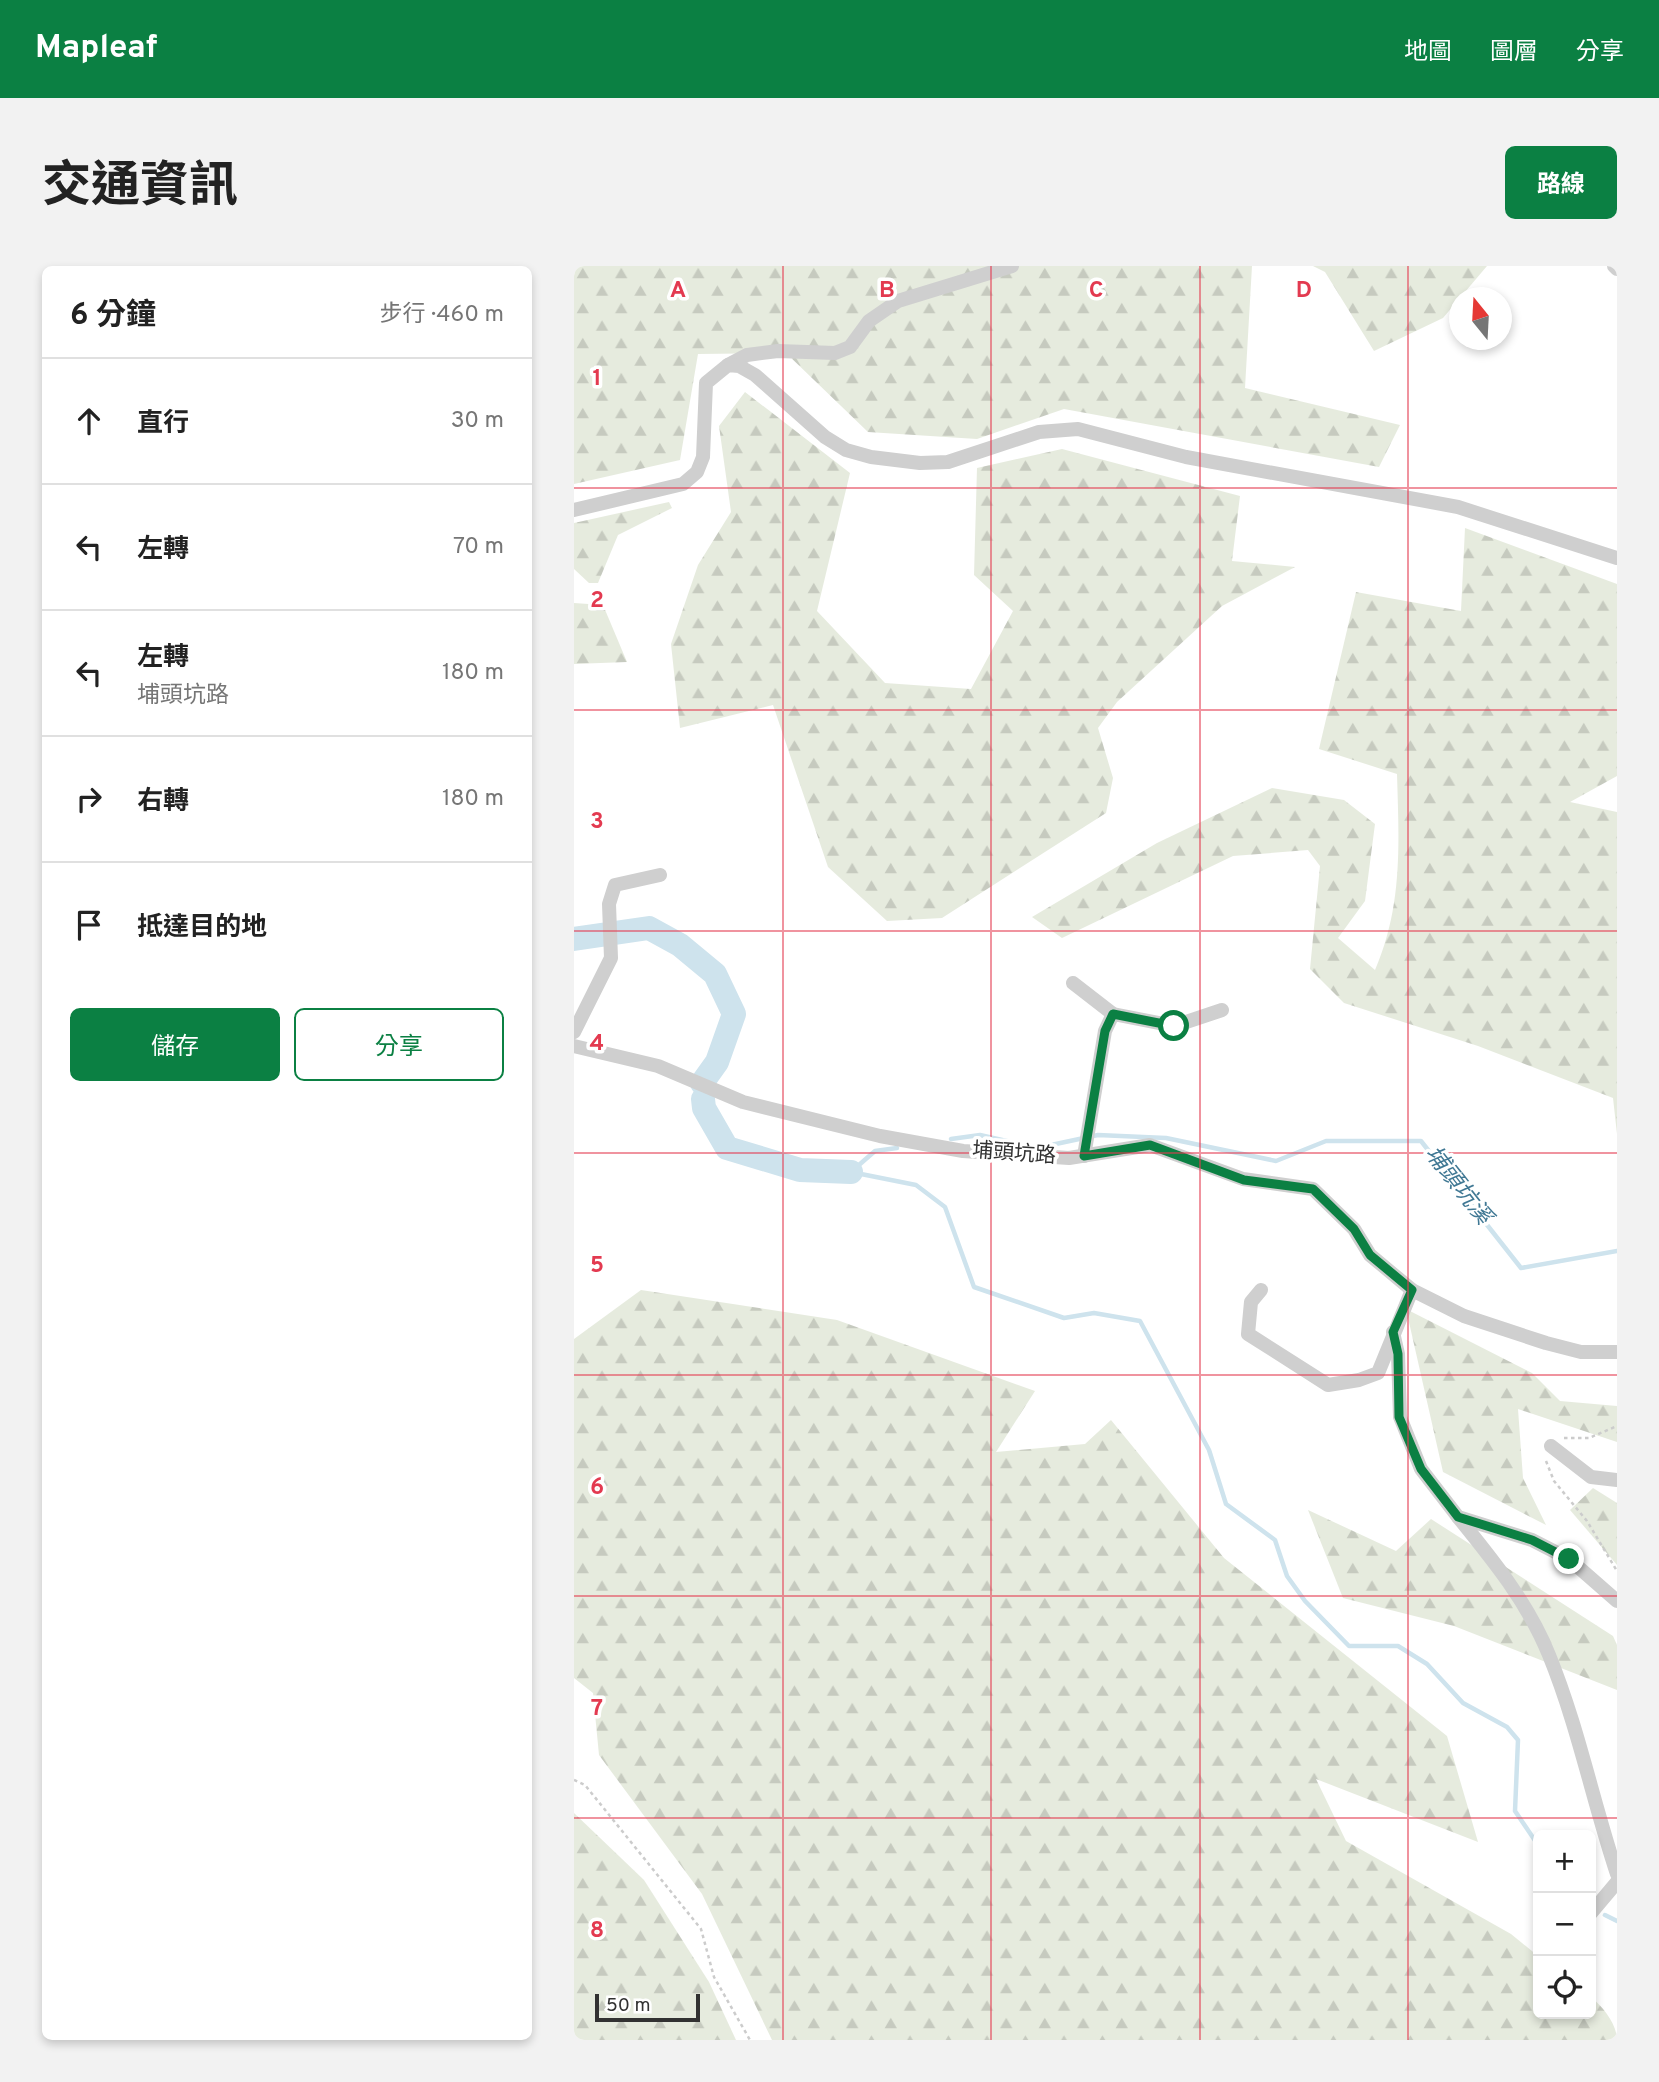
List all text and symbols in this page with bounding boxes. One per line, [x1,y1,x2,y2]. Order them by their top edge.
text: Mapleaf [35,28,158,70]
text: 地圖 [1404,38,1452,68]
text: 圖層 [1490,38,1538,68]
text: 分享 [1576,38,1624,68]
button: 路線 [1505,146,1617,219]
text: 交通資訊 [42,158,238,220]
text: A [670,277,686,306]
text: B [879,277,895,306]
text: C [1089,277,1103,306]
text: D [1296,277,1312,306]
north arrow [1449,287,1512,350]
text: 6 分鐘 [70,298,156,335]
text: 步行 · 460 m [380,301,504,330]
text: 1 [592,365,602,394]
icon: ahead [70,402,108,440]
text: 30 m [451,407,504,436]
text: 直行 [137,408,189,441]
icon: left [70,528,108,566]
text: 70 m [453,533,504,562]
text: 左轉 [137,534,189,567]
text: 2 [590,587,604,616]
text: 左轉 [137,642,189,675]
icon: left [70,654,108,692]
text: 180 m [442,659,504,688]
text: 埔頭坑路 [137,682,229,711]
icon: right [70,780,108,818]
text: 180 m [442,785,504,814]
text: 右轉 [137,786,189,819]
text: 3 [590,808,604,837]
icon: arrive [70,906,108,944]
text: 抵達目的地 [137,912,267,945]
button: 儲存 [70,1008,280,1081]
button: 分享 [294,1008,504,1081]
route start [1158,1010,1189,1041]
text: 4 [590,1030,604,1059]
street label: 埔頭坑路 [971,1138,1057,1170]
water label: 埔頭坑溪 [1417,1141,1499,1234]
text: 5 [590,1252,604,1281]
text: 6 [590,1474,604,1503]
route end [1553,1543,1584,1574]
text: 7 [591,1695,603,1724]
map controls [1533,1830,1596,2019]
button: + [1533,1830,1596,1893]
button: − [1533,1893,1596,1956]
text: 8 [590,1917,604,1946]
button: locate [1533,1956,1596,2019]
scale bar [595,1991,700,2023]
text: 50 m [606,1994,651,2018]

